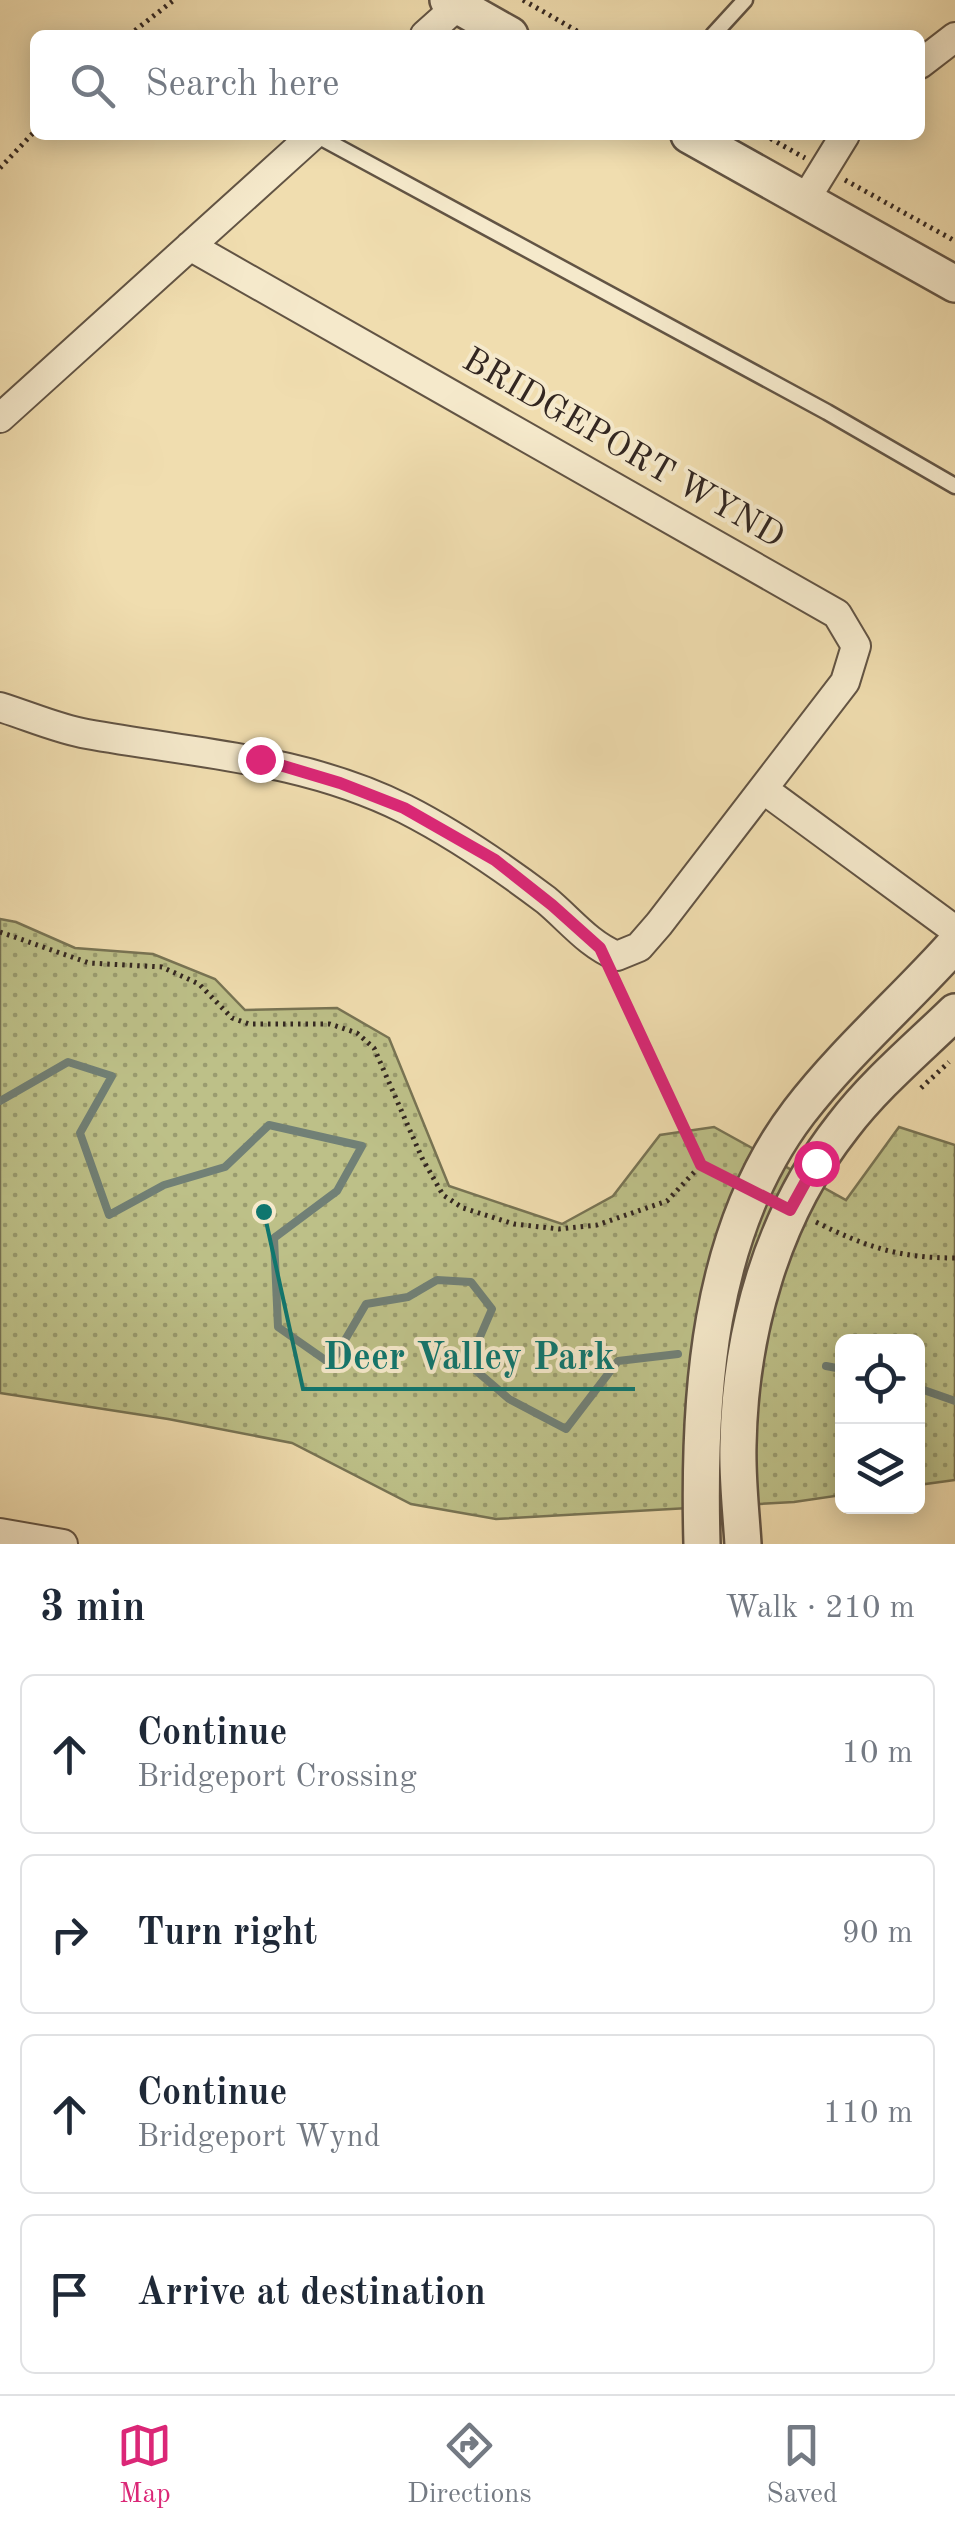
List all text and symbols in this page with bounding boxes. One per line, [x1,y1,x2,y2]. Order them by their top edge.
search box [30,30,925,140]
icon: search [65,58,120,113]
text: Search here [145,66,340,104]
street label: BRIDGEPORT WYND [456,343,790,555]
route end [238,737,284,783]
route start [794,1141,840,1187]
callout: Deer Valley Park [303,1321,635,1389]
map controls [835,1334,925,1514]
button: locate [835,1334,925,1424]
text: Deer Valley Park [323,1340,615,1378]
button: layers [835,1424,925,1514]
text: 3 min [40,1588,146,1630]
text: Walk · 210 m [725,1593,915,1625]
text: Continue [137,1715,287,1753]
icon: ahead [42,1727,97,1782]
text: 10 m [842,1738,913,1770]
text: Bridgeport Crossing [137,1762,417,1794]
icon: right [42,1907,97,1962]
text: Turn right [137,1915,317,1953]
text: 90 m [842,1918,913,1950]
text: Continue [137,2075,287,2113]
icon: ahead [42,2087,97,2142]
text: 110 m [823,2098,913,2130]
text: Bridgeport Wynd [137,2122,380,2154]
icon: arrive [42,2267,97,2322]
text: Arrive at destination [137,2275,486,2313]
tab: Map [117,2418,172,2513]
tab: Directions [407,2418,532,2513]
tab: Saved [766,2418,838,2513]

